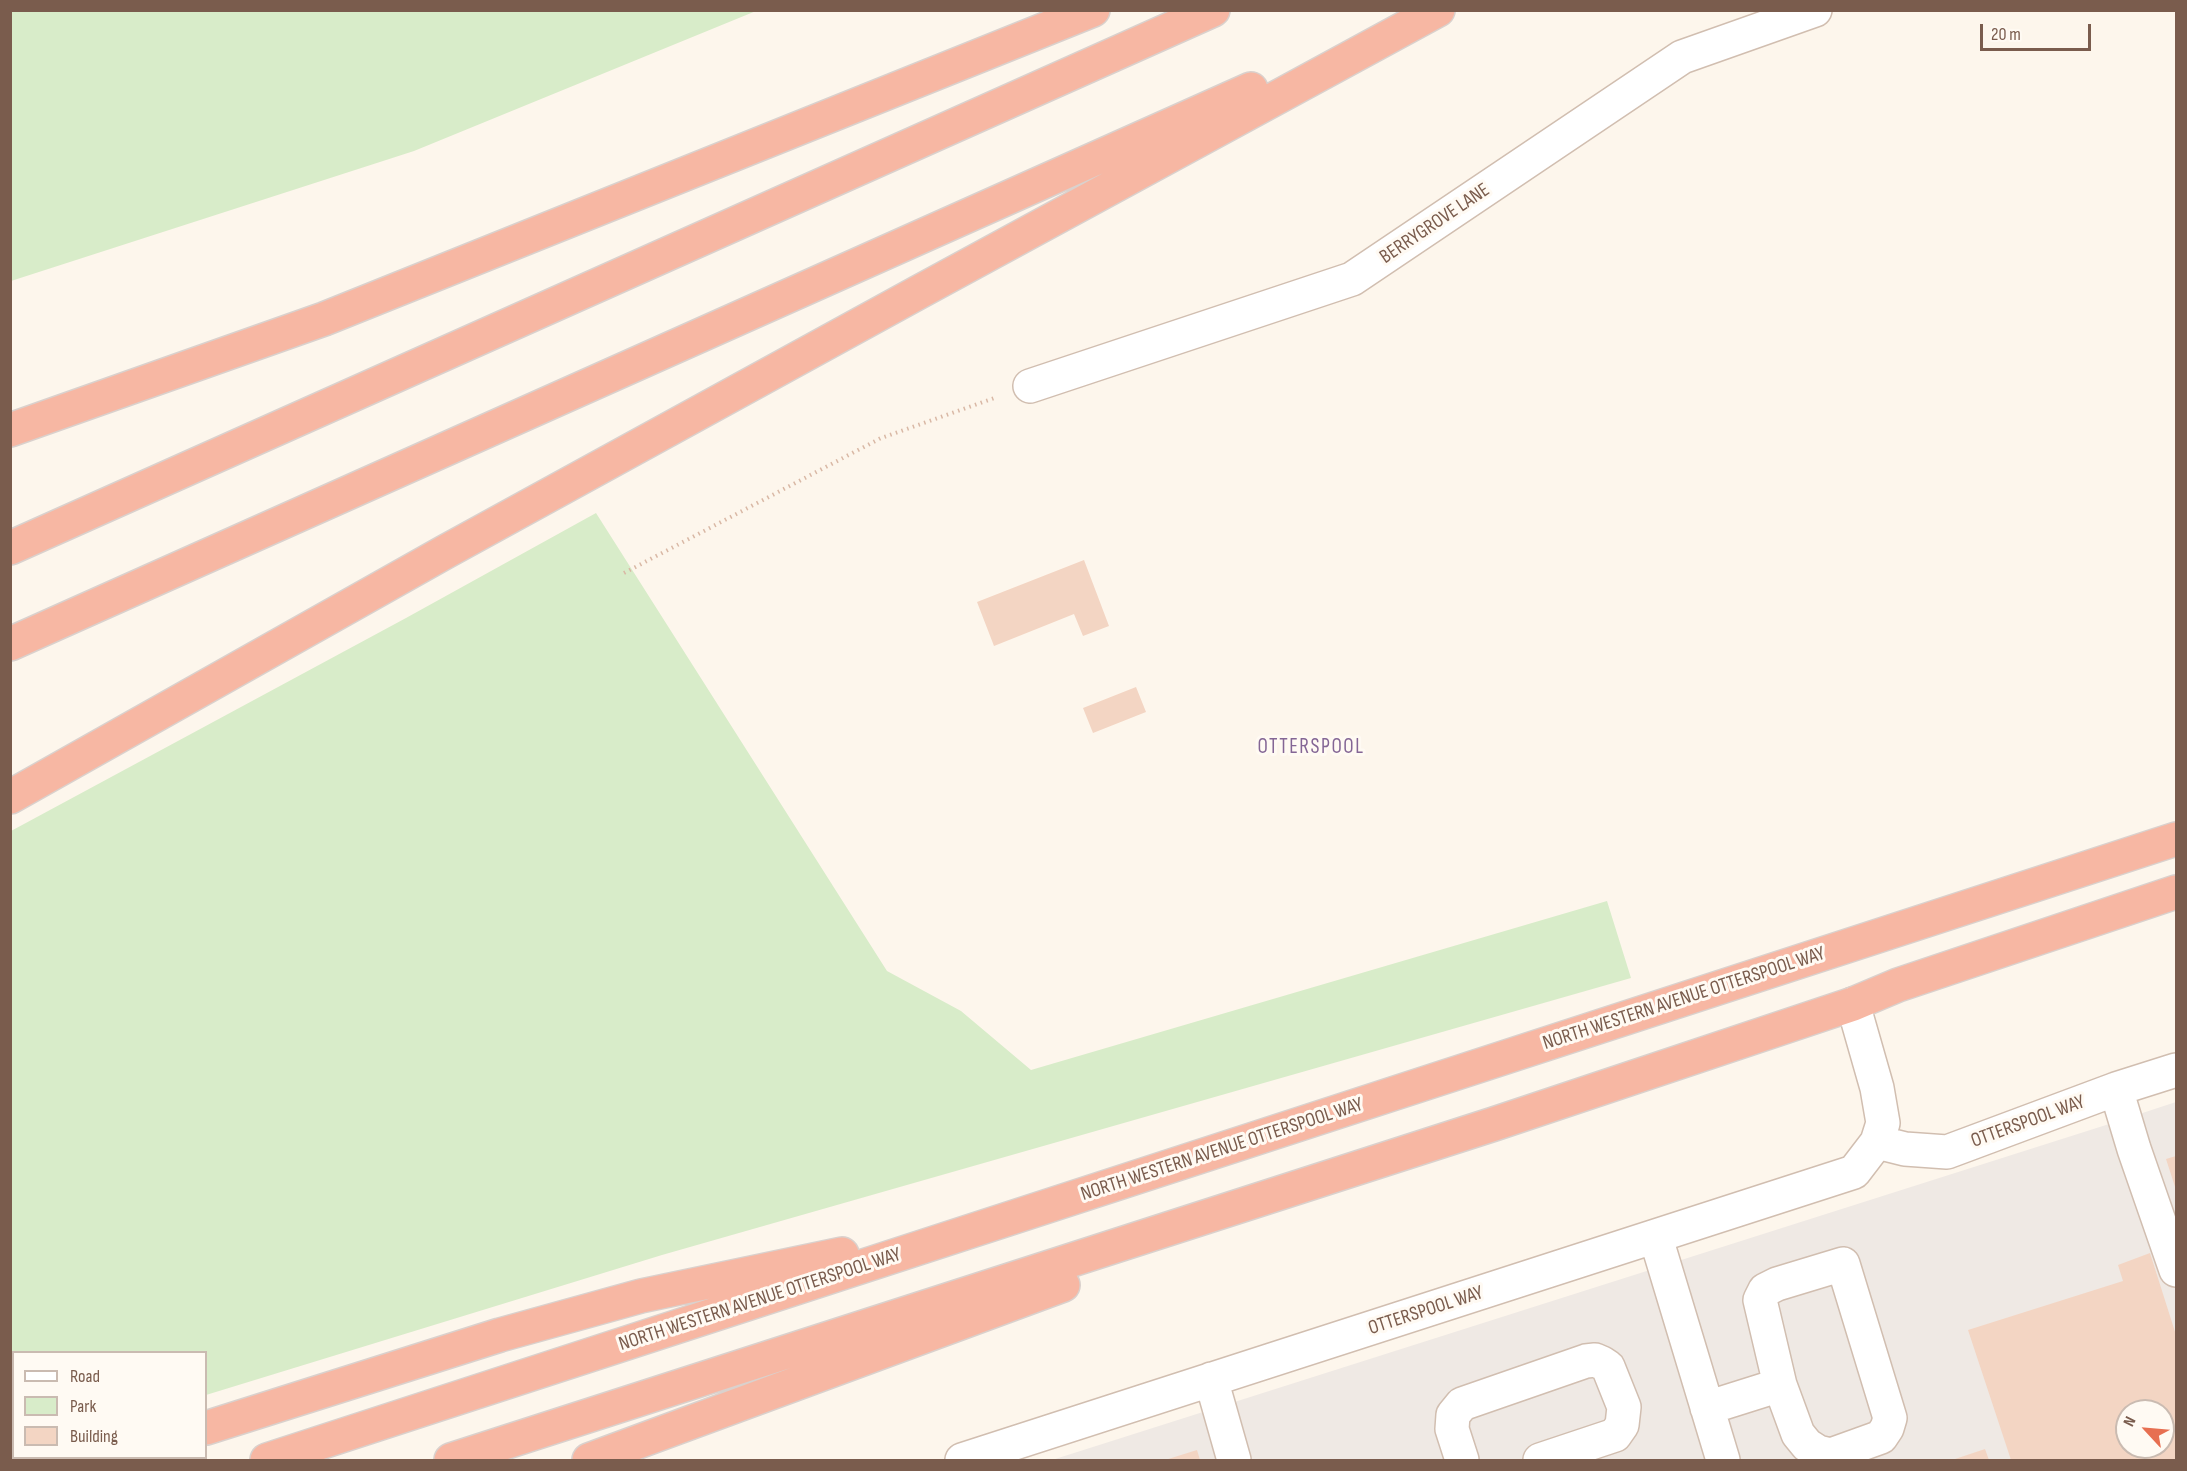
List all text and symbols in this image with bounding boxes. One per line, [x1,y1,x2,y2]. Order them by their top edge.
scale bar [1983,12,2094,50]
text: 20 m [1991,24,2021,45]
street label: BERRYGROVE LANE [1376,178,1494,270]
district label: OTTERSPOOL [1258,735,1364,761]
street label: NORTH WESTERN AVENUE OTTERSPOOL WAY [1540,942,1828,1056]
street label: OTTERSPOOL WAY [1968,1090,2088,1154]
street label: NORTH WESTERN AVENUE OTTERSPOOL WAY [1078,1093,1366,1207]
street label: NORTH WESTERN AVENUE OTTERSPOOL WAY [616,1243,904,1357]
street label: OTTERSPOOL WAY [1366,1281,1486,1341]
legend [12,1351,207,1459]
text: Road [70,1366,100,1387]
text: Park [70,1396,96,1417]
north arrow [2115,1399,2175,1459]
text: N [2120,1414,2141,1430]
text: Building [70,1426,118,1447]

